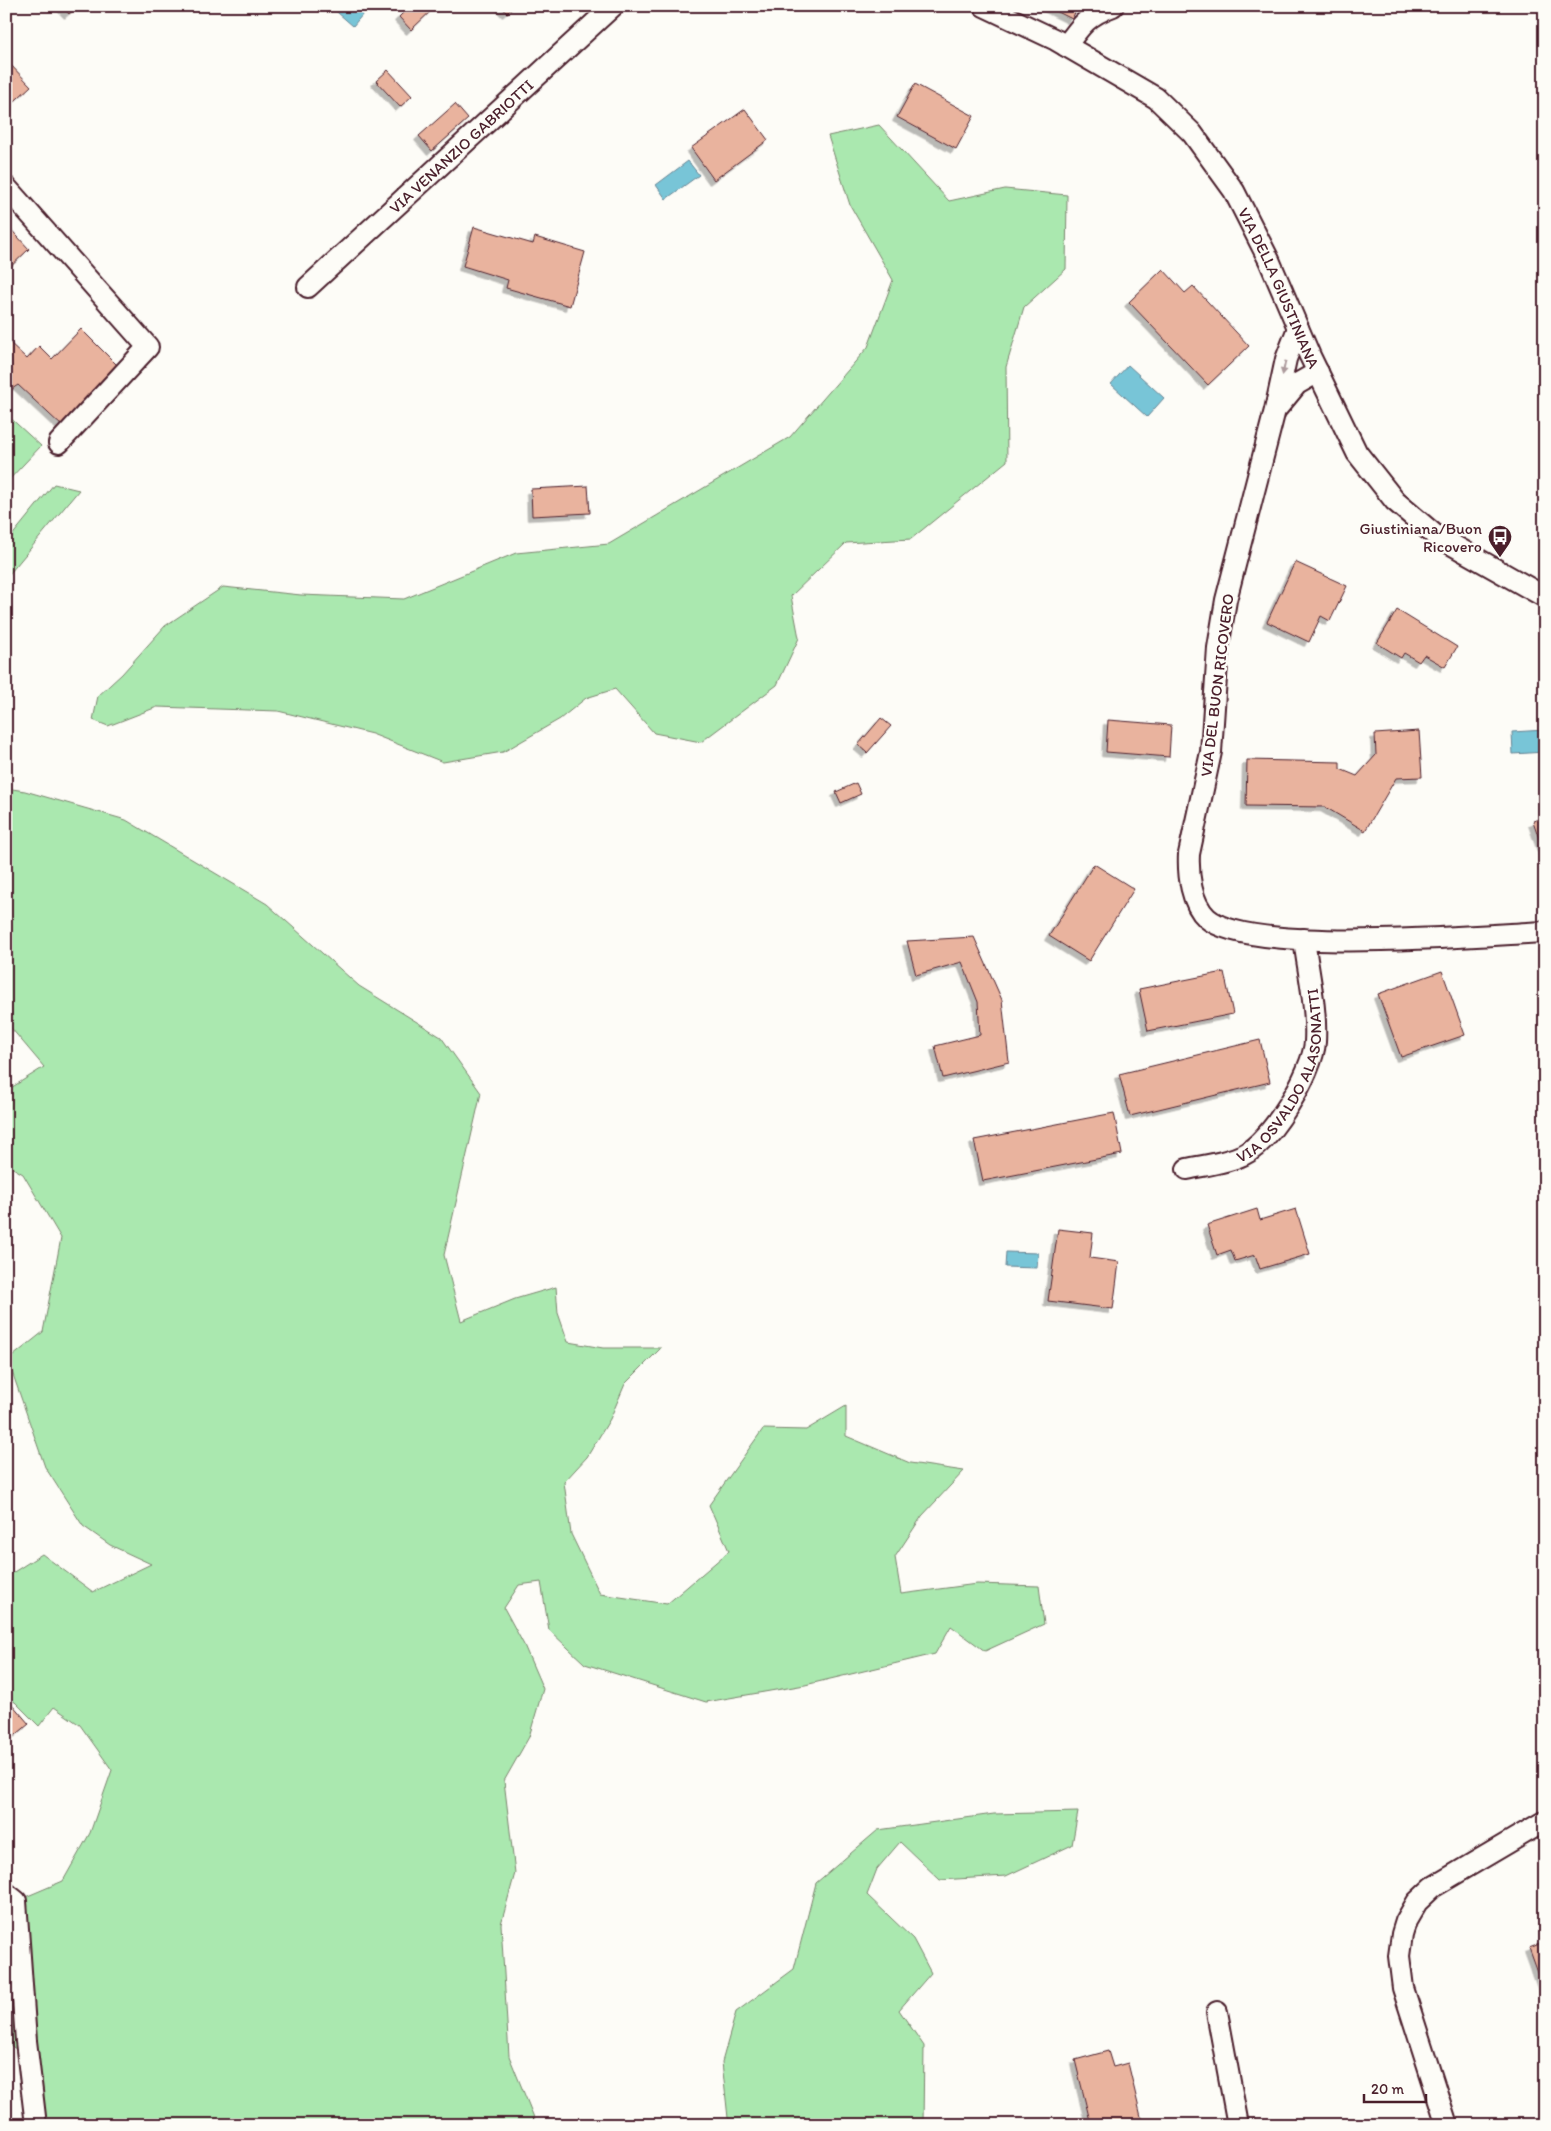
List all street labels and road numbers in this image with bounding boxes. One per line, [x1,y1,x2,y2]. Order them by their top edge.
street label: VIA VENANZIO GABRIOTTI [385,75,537,217]
street label: VIA DELLA GIUSTINIANA [1234,204,1324,371]
street label: VIA DEL BUON RICOVERO [1196,592,1238,778]
street label: VIA OSVALDO ALASONATTI [1233,987,1325,1166]

